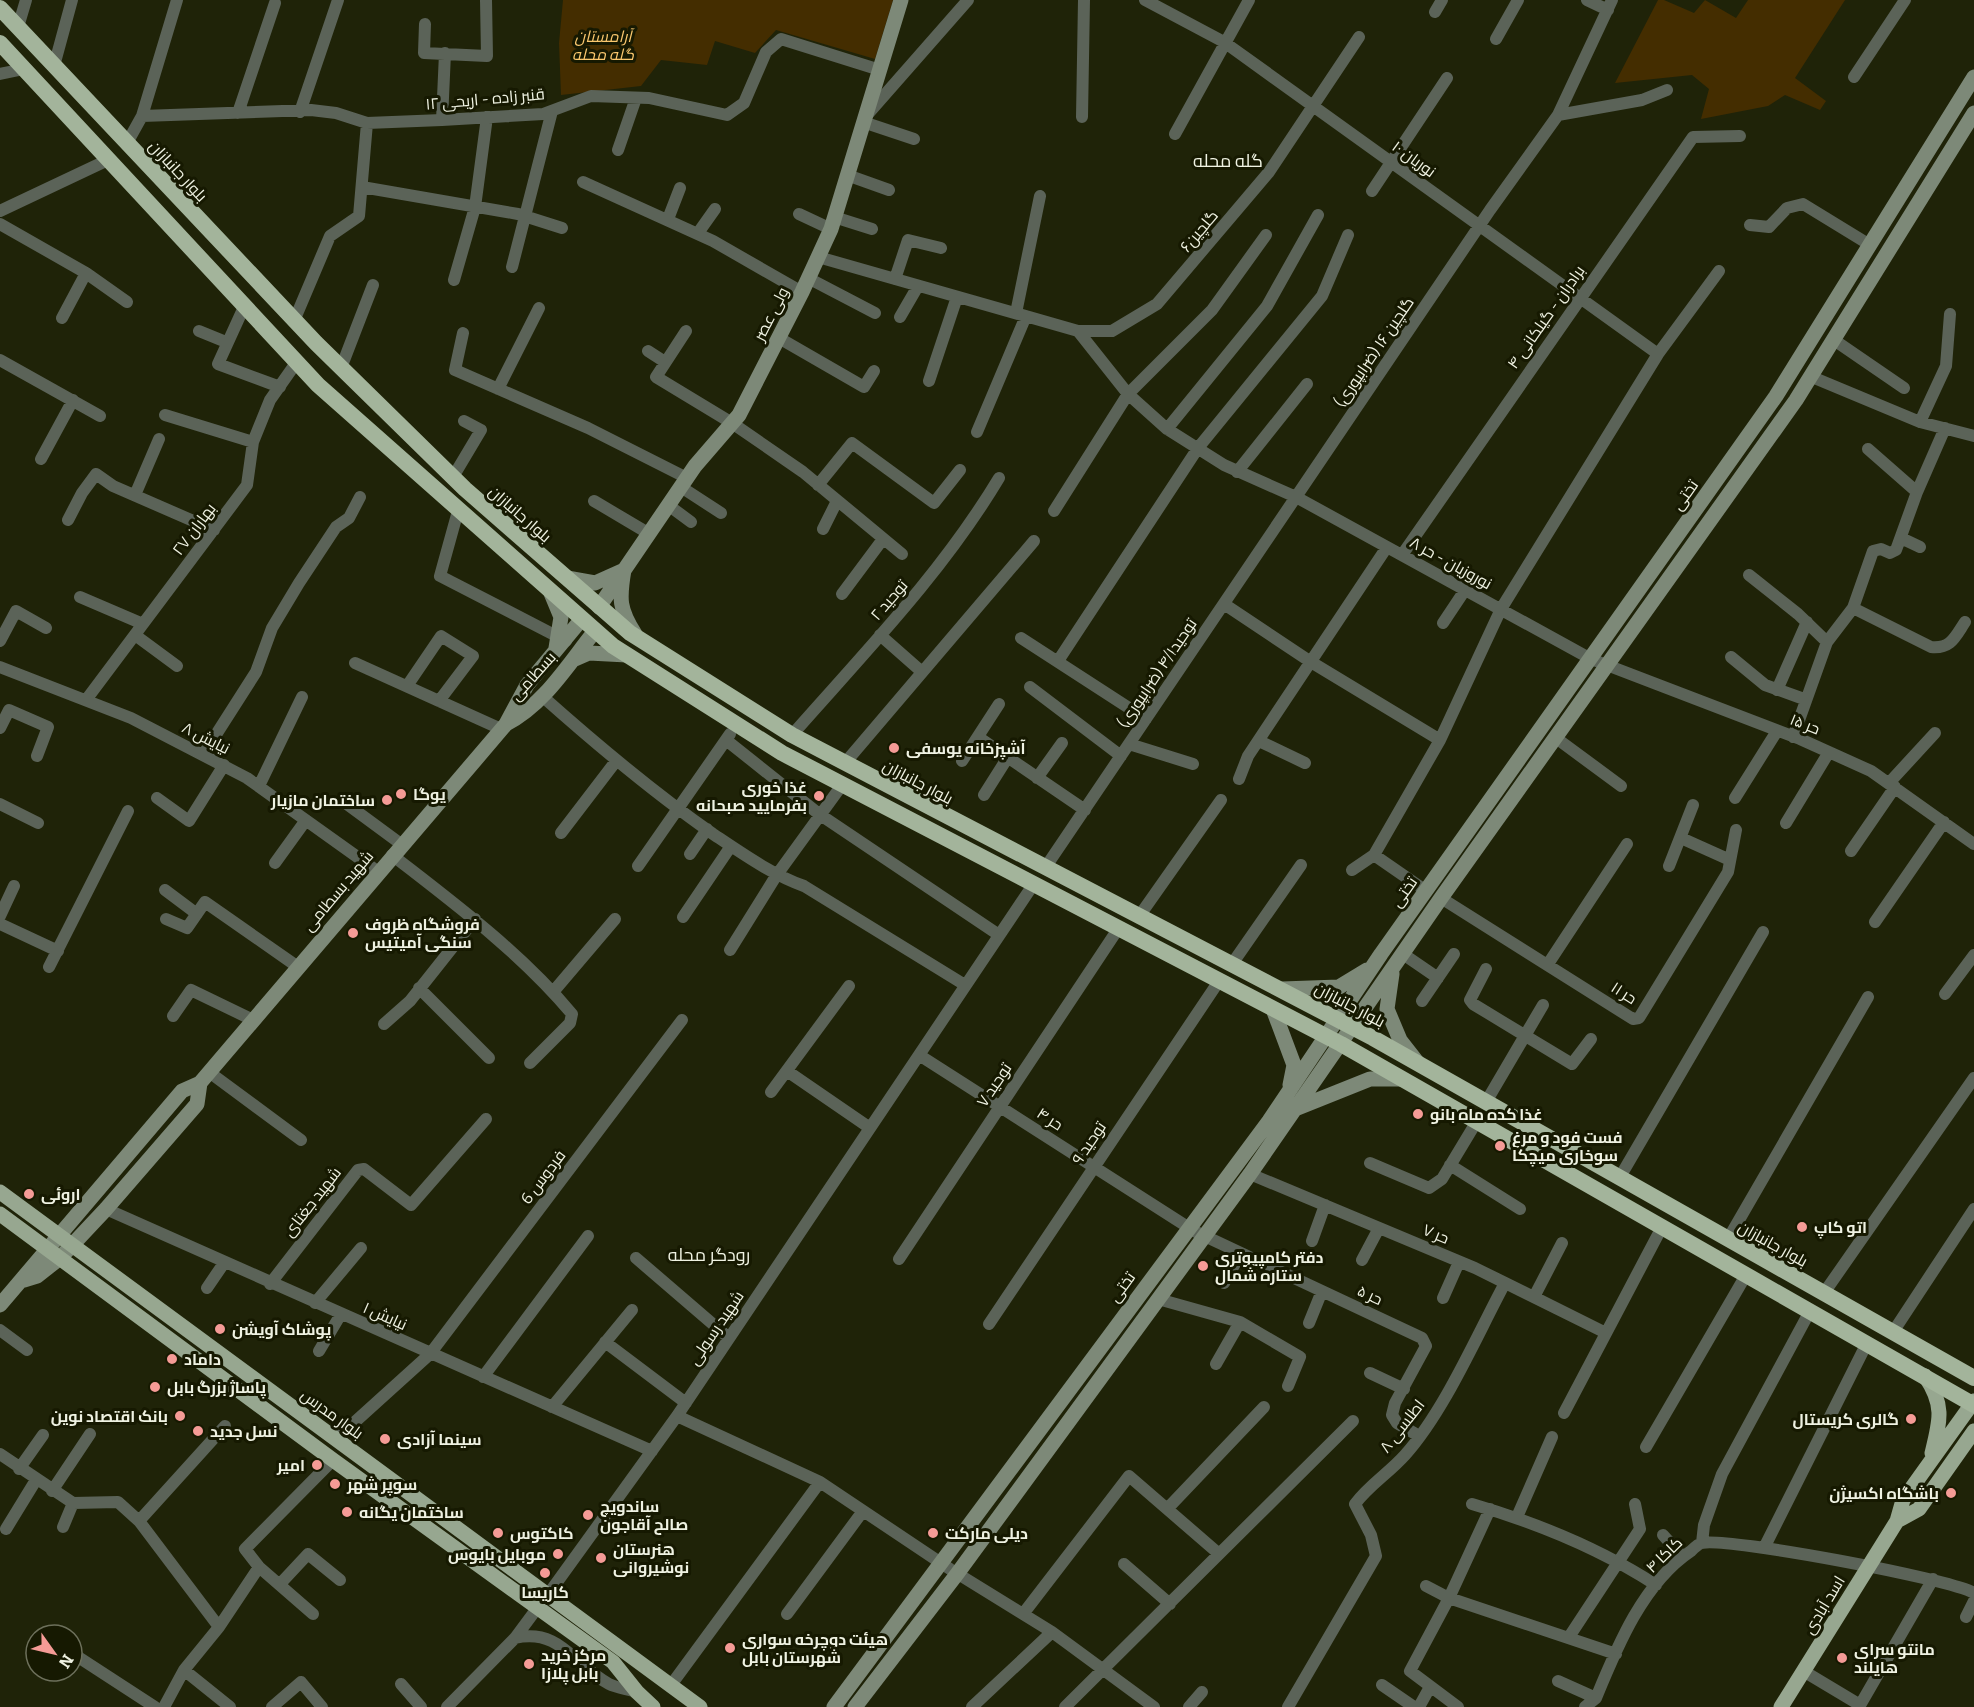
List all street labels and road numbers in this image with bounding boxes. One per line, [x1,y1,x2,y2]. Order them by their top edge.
street label: قنبر زاده - اریحی ۱۲ [425,84,545,115]
street label: بلوار جانبازان [144,137,211,206]
street label: نوریان ۱۰ [1388,137,1440,182]
street label: گلچین۶ [1176,206,1224,257]
street label: برادران - گیلکانی ۴ [1503,262,1590,373]
street label: ولی عصر [749,284,793,345]
street label: گلچین ۱۶ (ضرابپوری) [1330,293,1419,412]
street label: تختی [1668,476,1703,514]
street label: بلوار جانبازان [484,482,555,547]
street label: بهاران ۲۷ [168,499,221,559]
street label: نوروزیان - حر ۸ [1406,533,1495,594]
street label: توحید ۲ [866,575,912,624]
street label: توحید۴/۱ (ضرابپوری) [1113,614,1202,732]
street label: بسطامی [506,648,561,705]
street label: حر ۱۵ [1787,709,1823,739]
street label: نیایش ۸ [178,718,233,759]
street label: بلوار جانبازان [879,756,956,809]
street label: شهید بسطامی [299,847,378,936]
street label: تختی [1387,873,1422,911]
street label: حر ۱۱ [1608,978,1640,1008]
street label: بلوار جانبازان [1311,979,1388,1032]
street label: توحید ۷ [972,1059,1016,1111]
street label: حر ۴ [1033,1104,1067,1134]
street label: توحید ۹ [1068,1118,1110,1168]
street label: فردوس 6 [516,1146,570,1208]
street label: شهید جغتای [279,1163,346,1241]
street label: بلوار جانبازان [1734,1217,1811,1272]
street label: حر ۷ [1420,1220,1452,1248]
street label: تختی [1105,1268,1141,1306]
street label: حر ۵ [1354,1281,1386,1309]
street label: شهید رسولی [684,1287,749,1369]
street label: نیایش ۱ [360,1298,410,1335]
street label: بلوار مدرس [296,1385,367,1444]
street label: اطلسی ۸ [1375,1396,1429,1457]
street label: کاکا ۴ [1642,1533,1686,1577]
street label: اسد آبادی [1799,1572,1850,1638]

